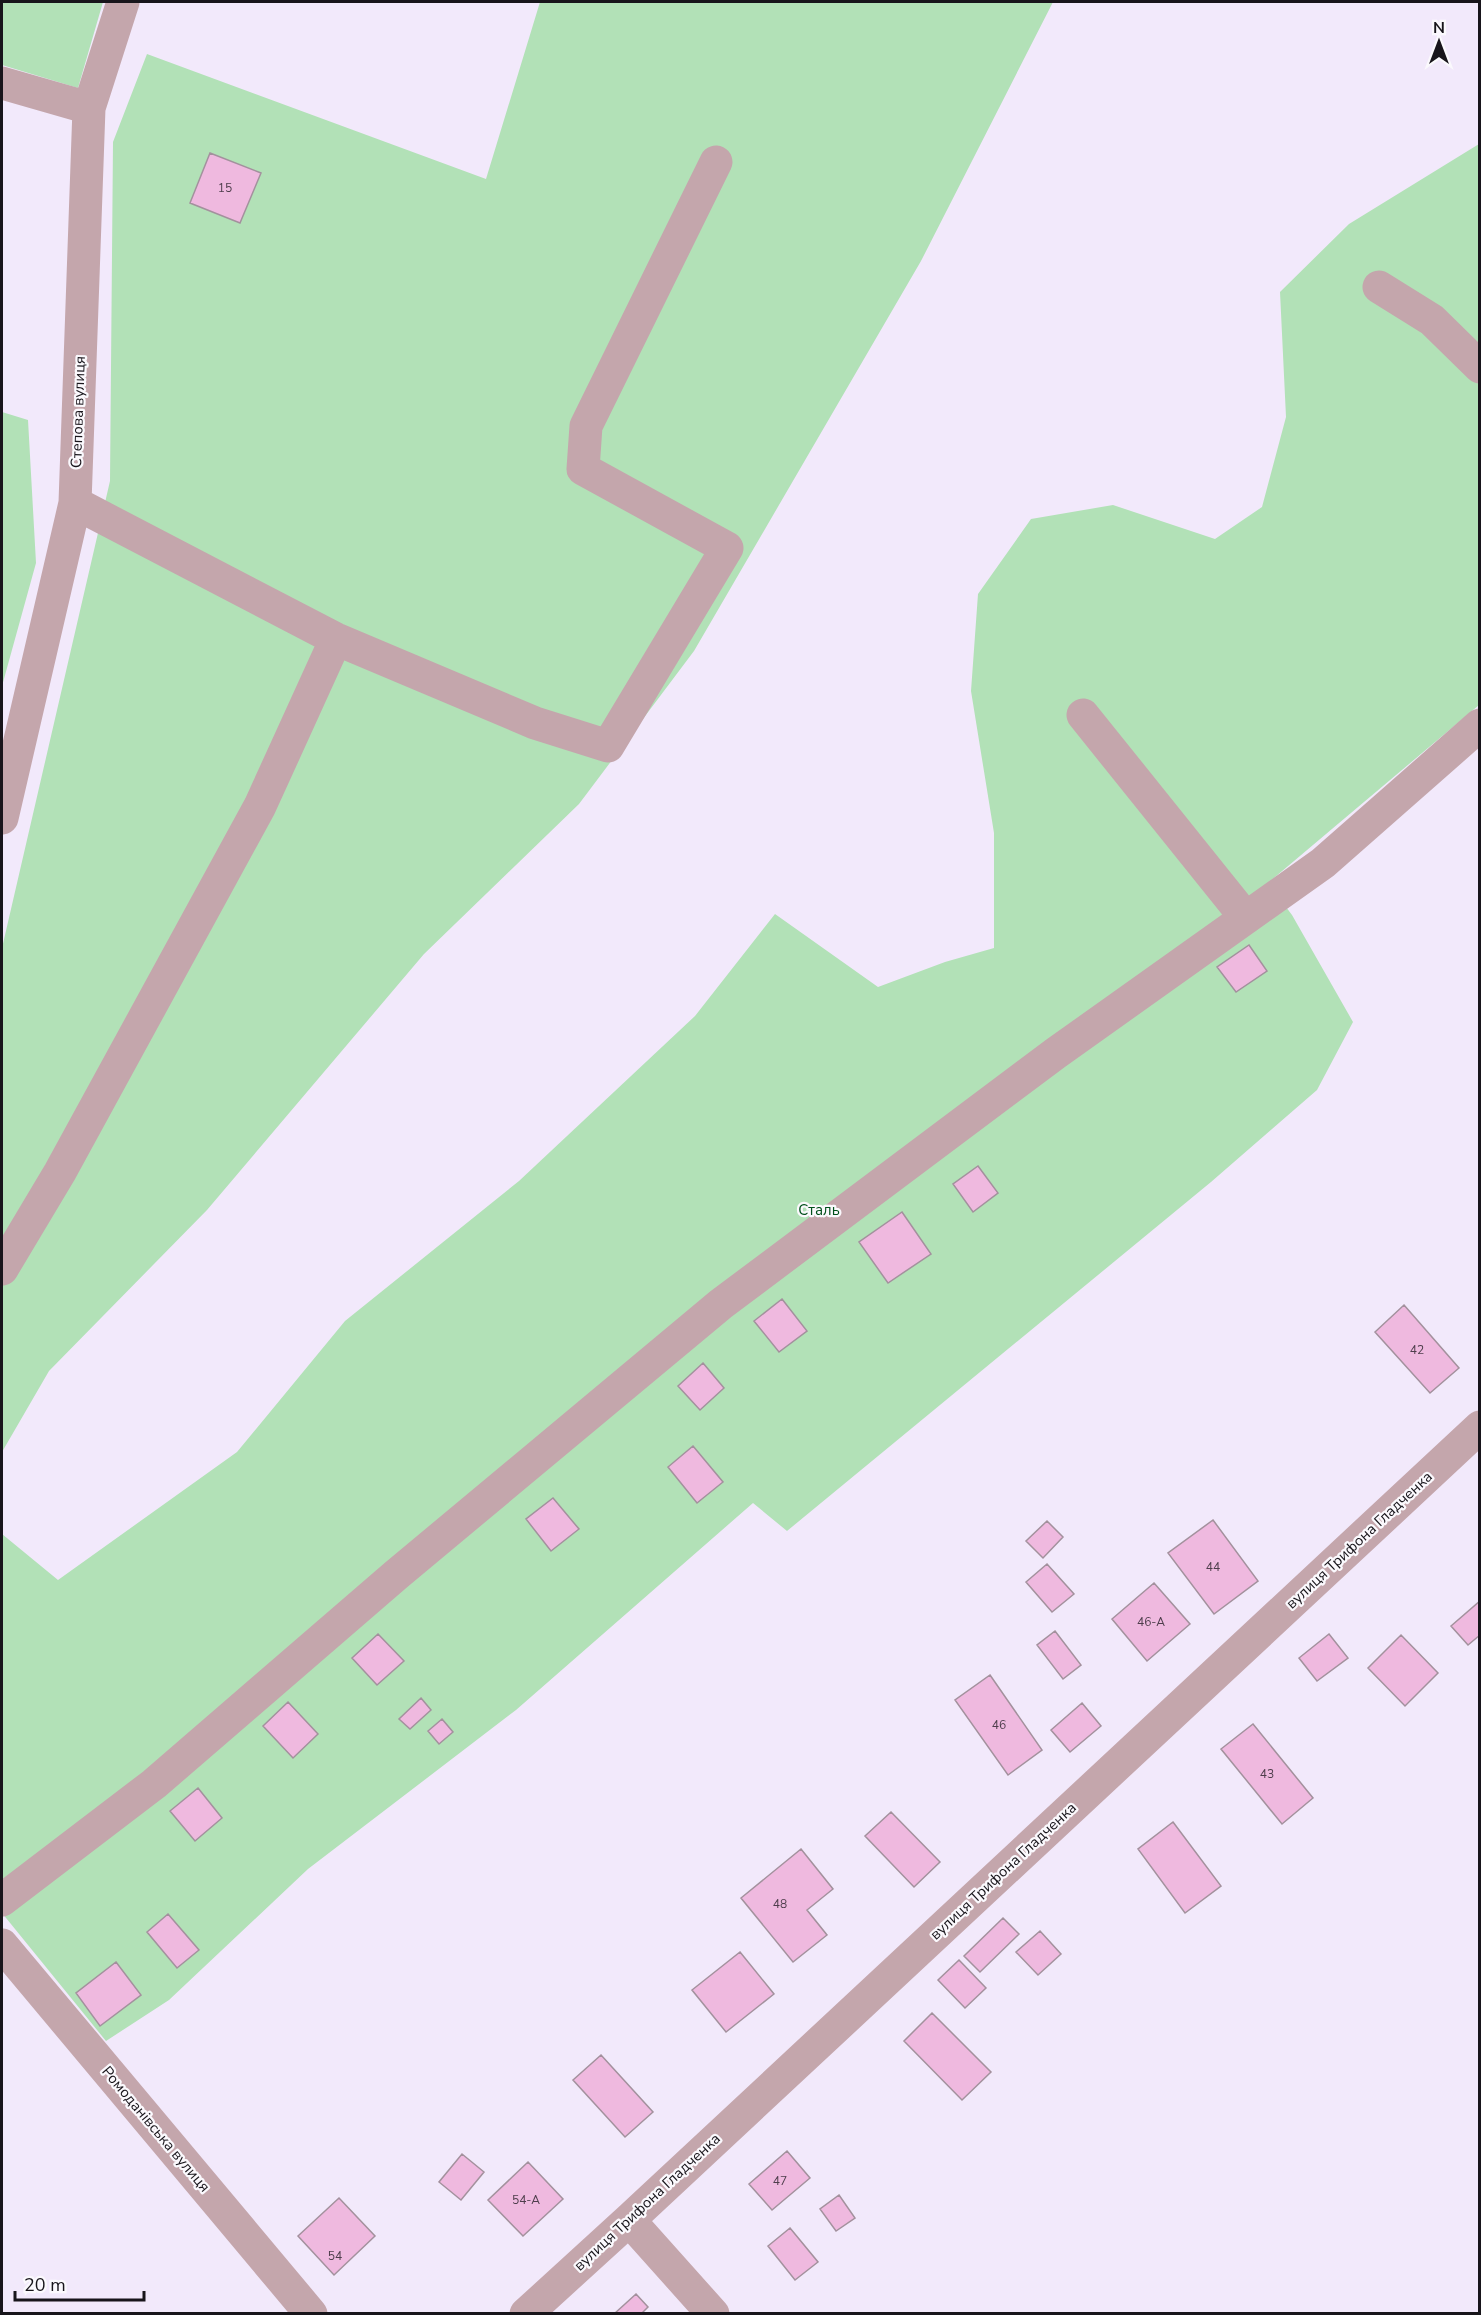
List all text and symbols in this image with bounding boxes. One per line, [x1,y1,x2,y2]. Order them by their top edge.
north arrow [1409,12,1469,72]
text: N [1433,17,1445,39]
house number: 15 [218,180,232,196]
street label: Степова вулиця [66,356,90,468]
park label: Сталь [798,1200,840,1220]
house number: 42 [1410,1342,1424,1358]
street label: вулиця Трифона Гладченка [1281,1467,1437,1613]
house number: 44 [1206,1559,1220,1575]
house number: 46-А [1137,1614,1165,1630]
house number: 46 [992,1717,1006,1733]
house number: 43 [1260,1766,1274,1782]
street label: вулиця Трифона Гладченка [925,1798,1081,1944]
house number: 48 [773,1896,787,1912]
street label: Ромоданівська вулиця [97,2062,215,2196]
street label: вулиця Трифона Гладченка [569,2129,725,2275]
house number: 47 [773,2173,787,2189]
house number: 54-А [512,2192,540,2208]
house number: 54 [328,2248,342,2264]
scale bar [15,2264,144,2302]
text: 20 m [24,2273,66,2297]

